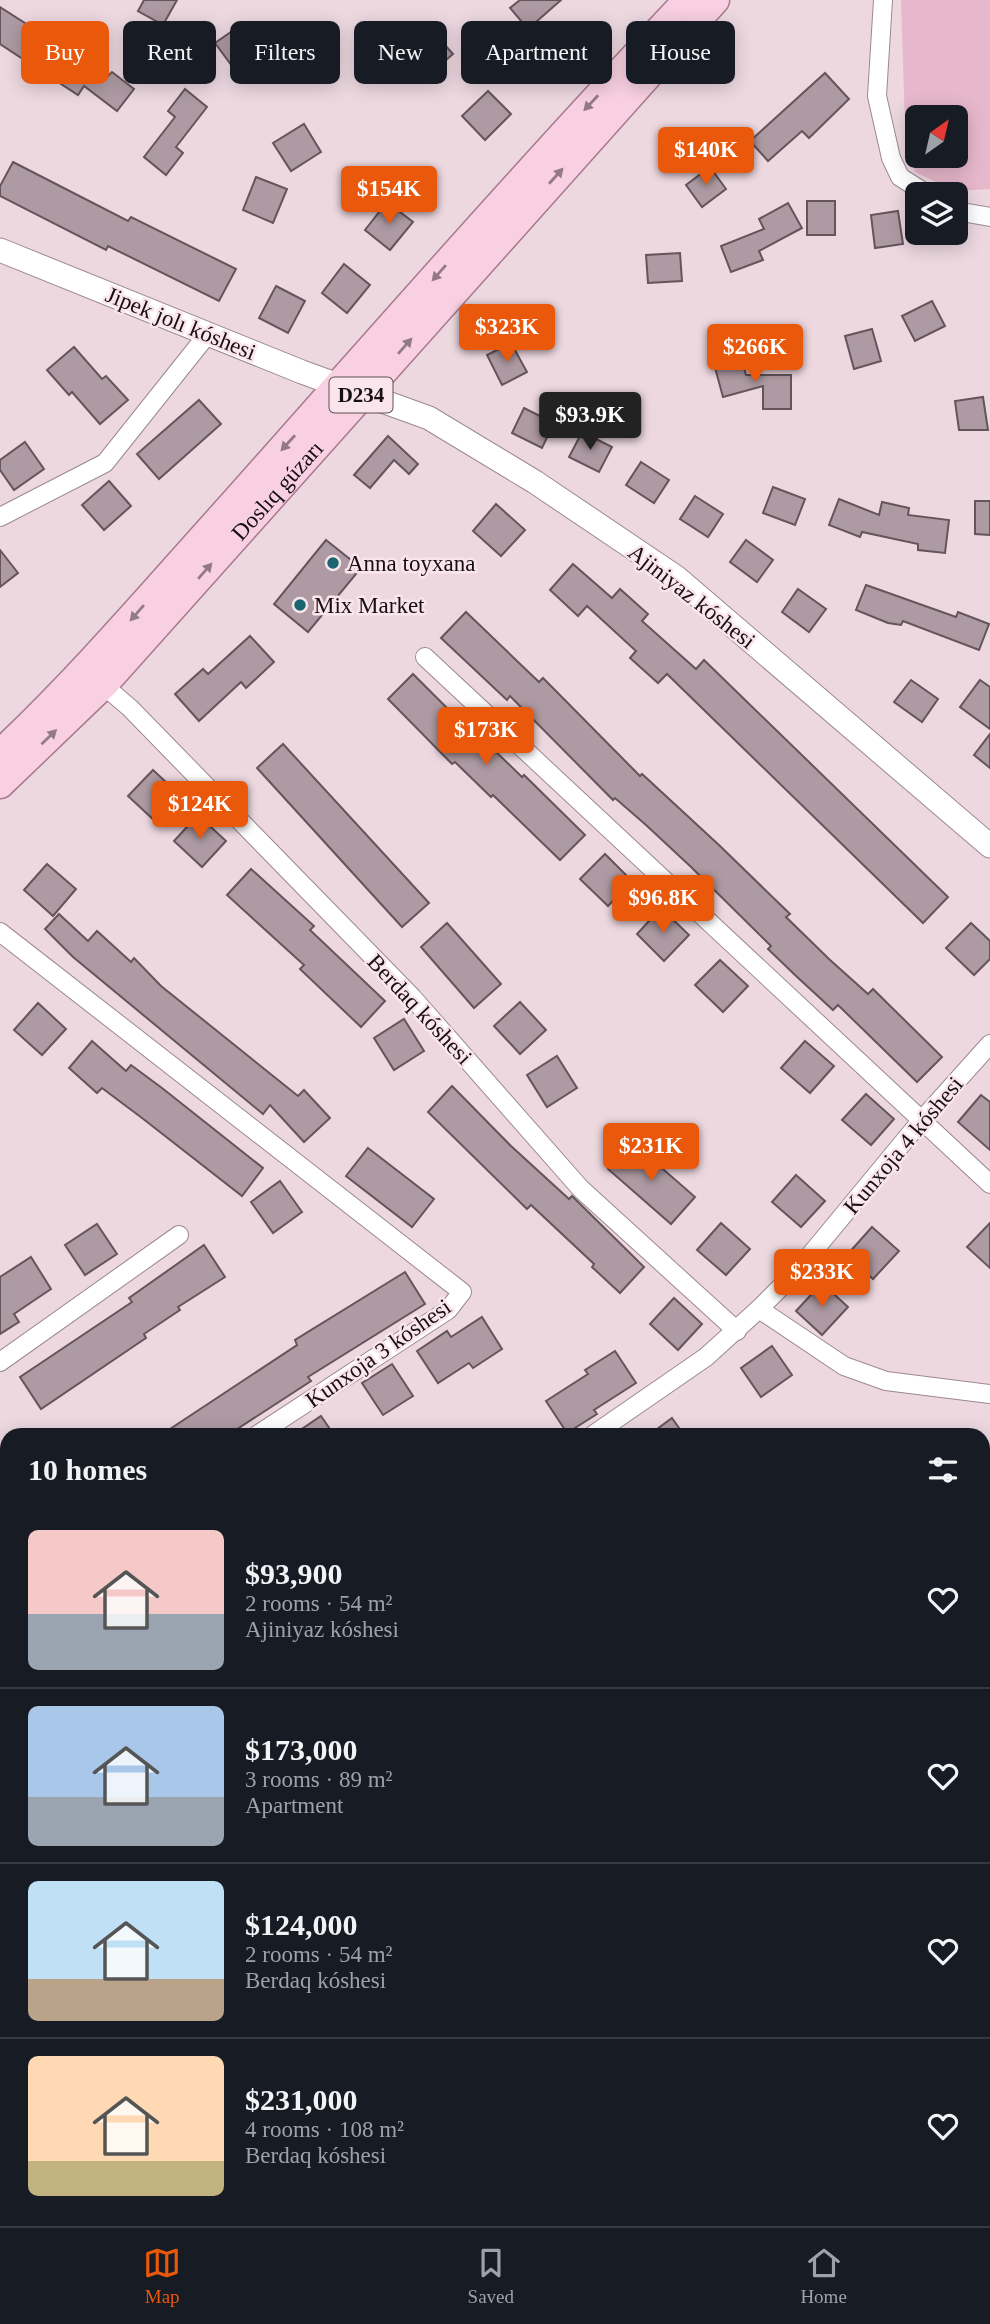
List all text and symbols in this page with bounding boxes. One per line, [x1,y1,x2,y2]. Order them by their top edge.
chip: Buy [21,21,109,84]
chip: Rent [123,21,216,84]
chip: Filters [230,21,340,84]
chip: New [354,21,447,84]
chip: Apartment [461,21,612,84]
chip: House [626,21,735,84]
one-way arrow [583,94,599,111]
north arrow [905,105,968,168]
map controls [905,105,968,245]
pin: $140K [657,128,755,187]
text: $140K [674,137,738,162]
pin: $154K [340,166,438,226]
one-way arrow [548,167,564,185]
text: $154K [357,176,421,201]
button: layers [905,182,968,245]
one-way arrow [431,264,447,282]
street label: Jipek jolı kóshesi [102,282,260,365]
pin: $323K [458,304,556,364]
text: $323K [475,314,539,339]
pin: $266K [706,324,804,384]
text: $266K [723,334,787,359]
one-way arrow [397,337,413,355]
road number: D234 [330,378,392,412]
pin: $93.9K [533,392,647,452]
text: $93.9K [555,402,625,427]
one-way arrow [280,434,296,452]
street label: Doslıq gúzarı [227,436,328,545]
street label: Ajiniyaz kóshesi [623,539,760,654]
place label: Anna toyxana [347,551,475,576]
marker: Anna toyxana [325,555,341,571]
one-way arrow [197,562,213,580]
place label: Mix Market [314,593,425,618]
marker: Mix Market [292,597,308,613]
one-way arrow [129,604,145,622]
pin: $173K [437,708,535,767]
text: $173K [454,717,518,742]
one-way arrow [41,728,58,745]
pin: $124K [151,782,249,841]
text: $124K [168,791,232,816]
pin: $96.8K [606,876,720,935]
text: $96.8K [628,885,698,910]
street label: Berdaq kóshesi [362,949,477,1069]
street label: Kunxoja 4 kóshesi [839,1072,968,1219]
pin: $231K [602,1124,700,1183]
text: $231K [619,1133,683,1158]
pin: $233K [773,1250,871,1309]
text: $233K [790,1259,854,1284]
street label: Kunxoja 3 kóshesi [301,1294,456,1413]
icon: filters [924,1451,962,1489]
text: 10 homes [28,1453,147,1486]
text: $93,900 [245,1557,343,1590]
icon: home [84,1558,168,1642]
icon: heart [924,1581,962,1619]
text: 2 rooms · 54 m² [245,1591,392,1616]
text: Ajiniyaz kóshesi [245,1617,399,1642]
text: $173,000 [245,1733,358,1766]
icon: home [84,1734,168,1818]
icon: heart [924,1757,962,1795]
text: 3 rooms · 89 m² [245,1767,392,1792]
text: Apartment [245,1793,343,1818]
text: $124,000 [245,1908,358,1941]
icon: home [84,1909,168,1993]
icon: heart [924,1932,962,1970]
text: 2 rooms · 54 m² [245,1942,392,1967]
text: Berdaq kóshesi [245,1968,386,1993]
text: $231,000 [245,2083,358,2116]
icon: home [84,2084,168,2168]
icon: heart [924,2107,962,2145]
text: 4 rooms · 108 m² [245,2117,404,2142]
text: Berdaq kóshesi [245,2143,386,2168]
tab: Map [143,2244,181,2308]
tab: Saved [468,2244,514,2308]
tab: Home [800,2244,847,2308]

